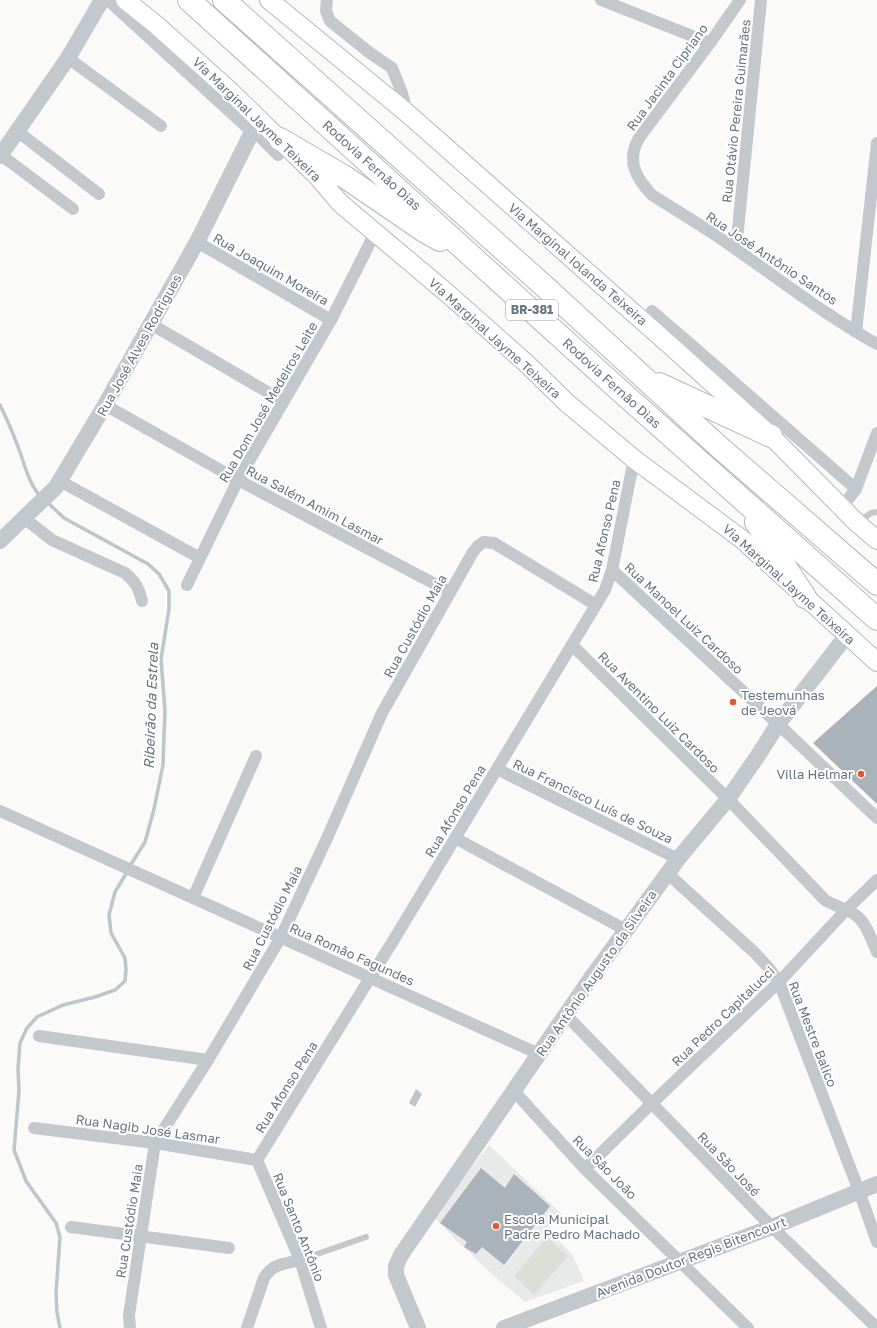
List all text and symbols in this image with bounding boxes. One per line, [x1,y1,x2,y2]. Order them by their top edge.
street label: Rua Otávio Pereira Guimarães [718,18,754,203]
street label: Rua Jacinta Cipriano [623,20,711,133]
street label: Via Marginal Jayme Teixeira [189,53,325,185]
street label: Rodovia Fernão Dias [320,117,425,213]
street label: Via Marginal Iolanda Teixeira [505,199,651,329]
street label: Rua José Antônio Santos [703,208,841,308]
street label: Rua Joaquim Moreira [210,229,332,309]
street label: Rua José Alves Rodrigues [93,271,185,419]
street label: Via Marginal Jayme Teixeira [426,274,564,402]
road number: BR-381 [506,300,558,320]
street label: Rua Dom José Medeiros Leite [215,319,321,485]
street label: Rodovia Fernão Dias [560,335,665,431]
street label: Rua Salém Amim Lasmar [244,462,386,548]
street label: Rua Afonso Pena [584,478,624,584]
street label: Via Marginal Jayme Teixeira [720,520,858,648]
street label: Rua Manoel Luiz Cardoso [621,559,747,677]
street label: Rua Custódio Maia [380,572,450,680]
water label: Ribeirão da Estrela [140,641,161,769]
street label: Rua Aventino Luiz Cardoso [595,648,723,776]
place label: Testemunhas de Jeová [741,687,825,718]
marker: Testemunhas de Jeová [728,697,738,707]
street label: Rua Francisco Luís de Souza [510,755,676,847]
street label: Rua Afonso Pena [421,762,489,860]
place label: Villa Helmar [776,766,853,782]
marker: Villa Helmar [856,769,866,779]
street label: Rua Custódio Maia [239,863,305,973]
street label: Rua Antônio Augusto da Silveira [532,887,660,1059]
street label: Rua Romão Fagundes [287,919,417,989]
street label: Rua Pedro Capitalucci [668,963,778,1069]
street label: Rua Mestre Balico [785,979,841,1089]
street label: Rua Afonso Pena [251,1038,321,1136]
street label: Rua Nagib José Lasmar [75,1111,221,1147]
street label: Rua São José [694,1129,764,1199]
street label: Rua São João [570,1132,640,1202]
street label: Rua Custódio Maia [112,1163,146,1279]
street label: Rua Santo Antônio [270,1170,328,1284]
place label: Escola Municipal Padre Pedro Machado [504,1211,640,1242]
street label: Avenida Doutor Regis Bitencourt [593,1213,789,1301]
marker: Escola Municipal Padre Pedro Machado [491,1221,501,1231]

